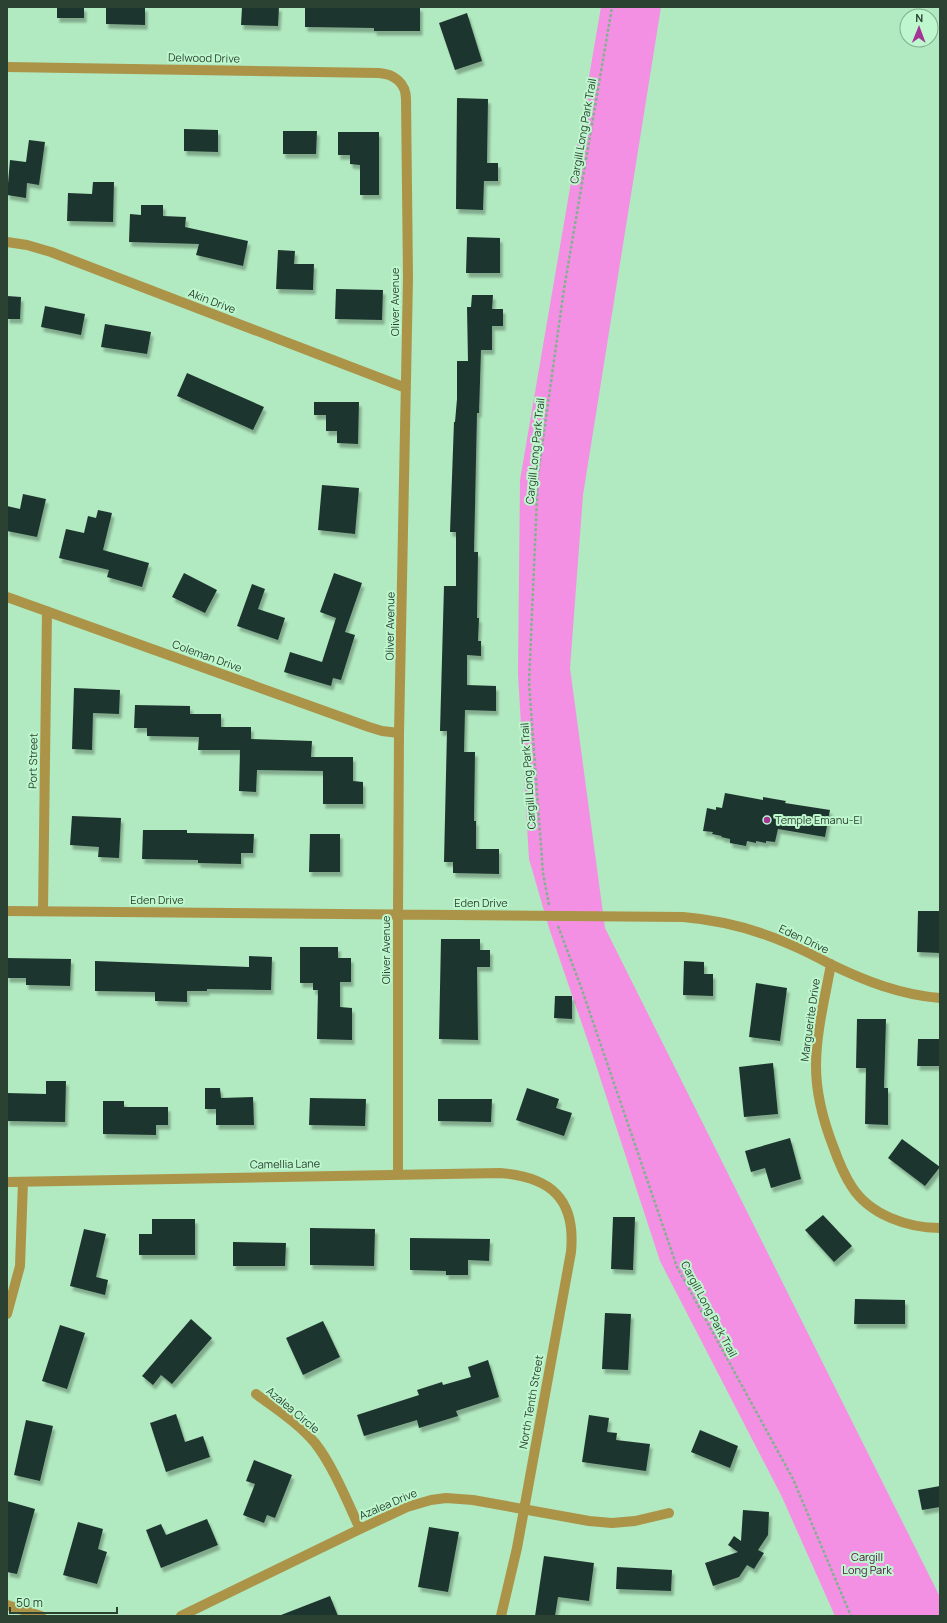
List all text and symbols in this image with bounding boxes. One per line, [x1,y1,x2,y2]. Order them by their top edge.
north arrow [899,8,939,48]
text: N [915,10,923,25]
street label: Delwood Drive [168,49,241,66]
street label: Cargill Long Park Trail [566,77,599,185]
street label: Oliver Avenue [387,267,402,336]
street label: Akin Drive [186,285,238,317]
street label: Cargill Long Park Trail [521,397,548,505]
street label: Oliver Avenue [381,591,398,660]
street label: Coleman Drive [170,636,245,675]
street label: Cargill Long Park Trail [516,722,539,830]
street label: Port Street [25,733,40,789]
place label: Temple Emanu-El [775,812,862,827]
marker: Temple Emanu-El [762,815,772,825]
street label: Eden Drive [130,892,184,907]
street label: Eden Drive [454,895,508,910]
street label: Oliver Avenue [378,915,393,984]
street label: Eden Drive [777,920,832,957]
street label: Marguerite Drive [796,977,823,1062]
street label: Camellia Lane [250,1155,321,1172]
street label: Cargill Long Park Trail [678,1258,741,1359]
street label: North Tenth Street [515,1354,546,1450]
street label: Azalea Circle [264,1383,323,1437]
street label: Azalea Drive [357,1484,420,1522]
park label: Cargill Long Park [842,1549,892,1577]
scale bar [10,1589,117,1615]
text: 50 m [16,1594,43,1611]

